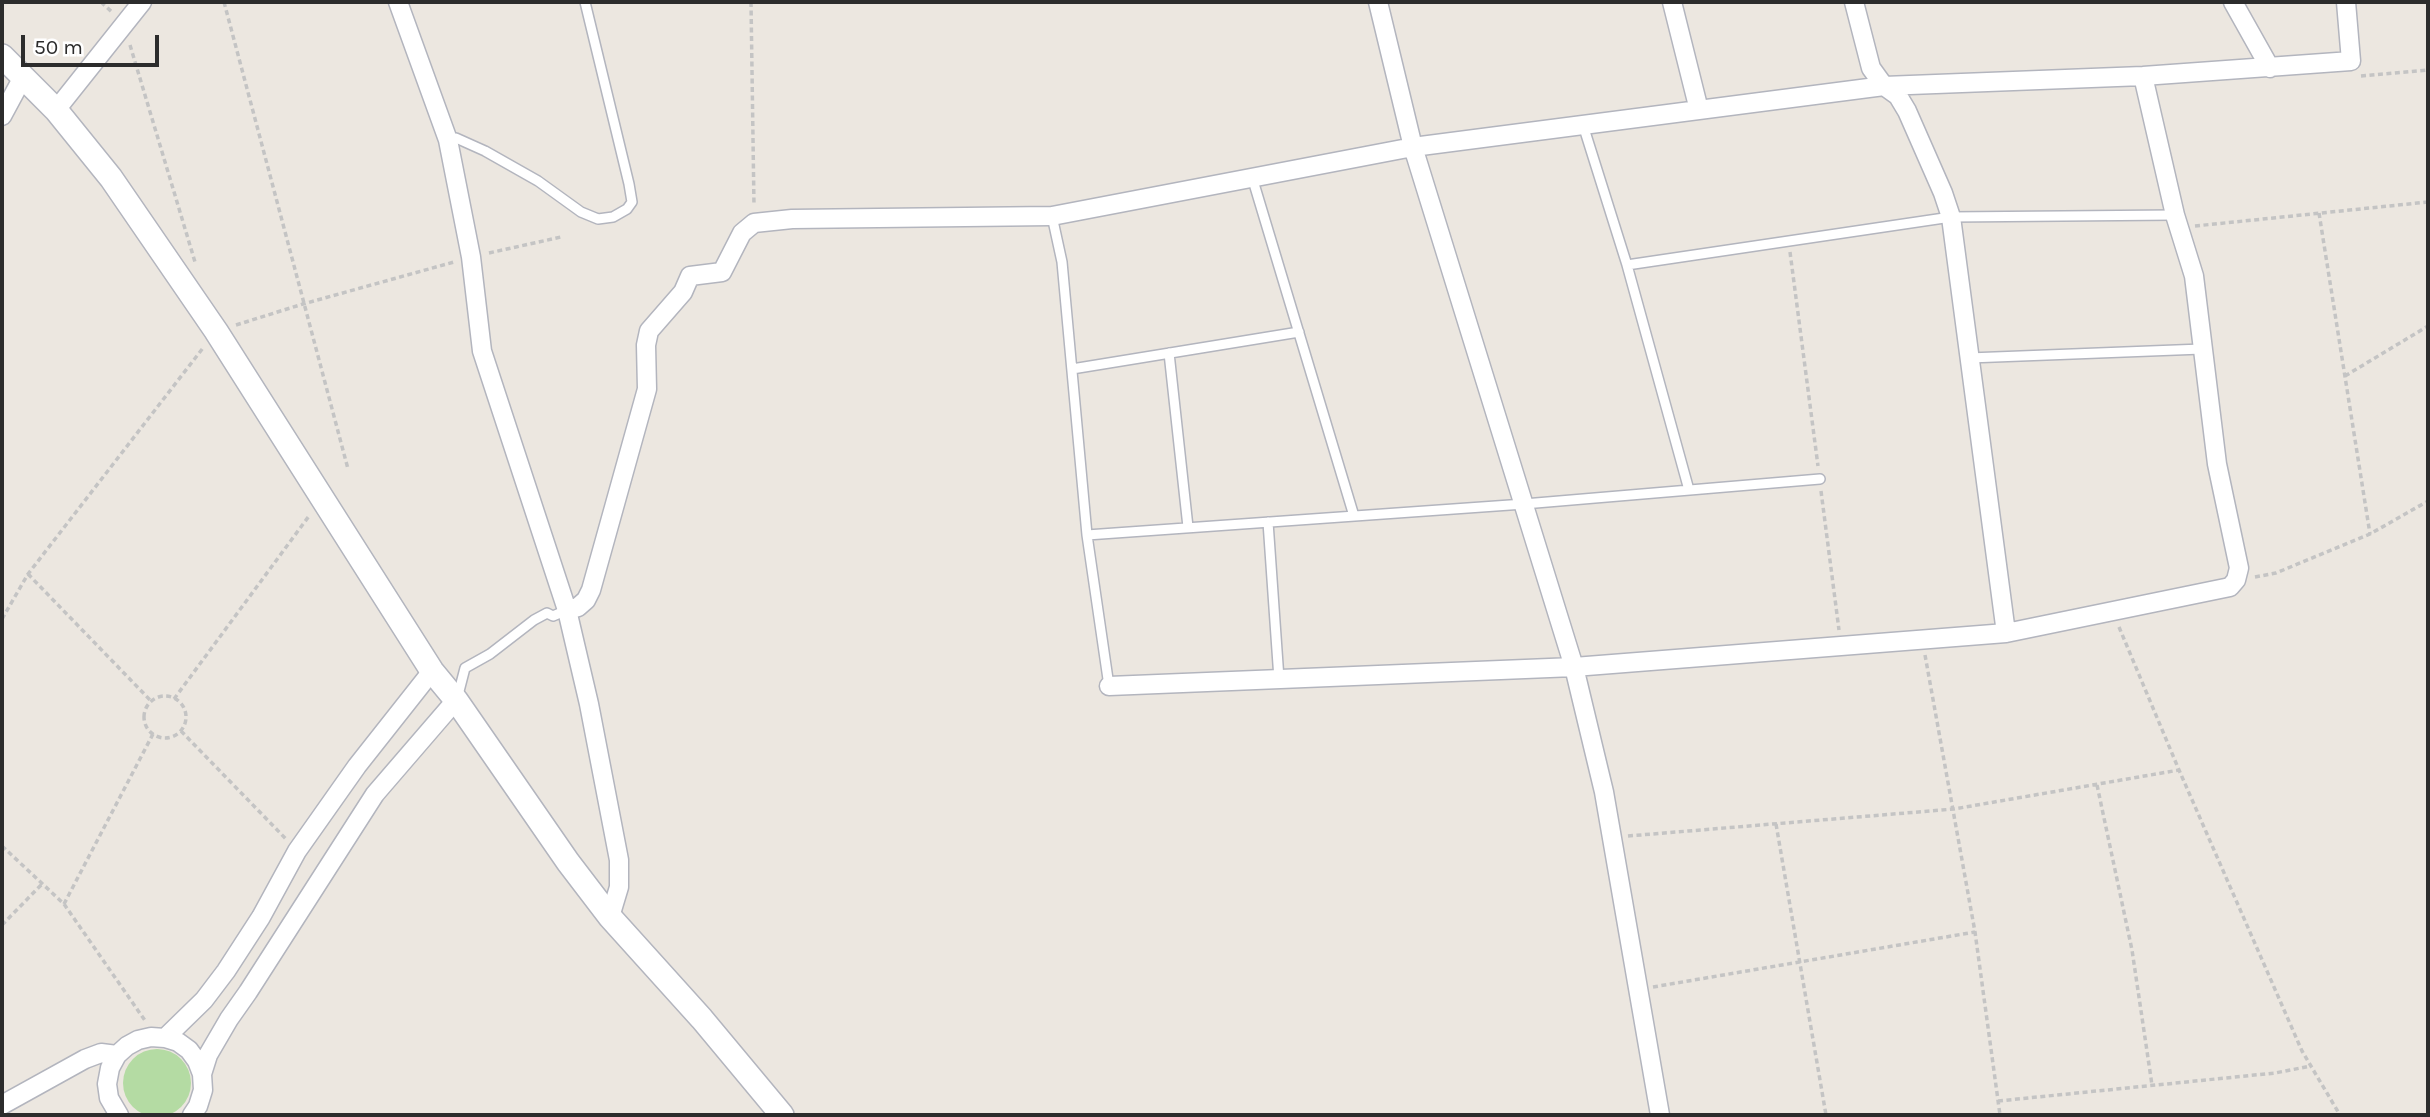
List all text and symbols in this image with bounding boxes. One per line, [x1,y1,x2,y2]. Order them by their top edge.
scale bar [24,21,163,65]
text: 50 m [34,35,83,59]

